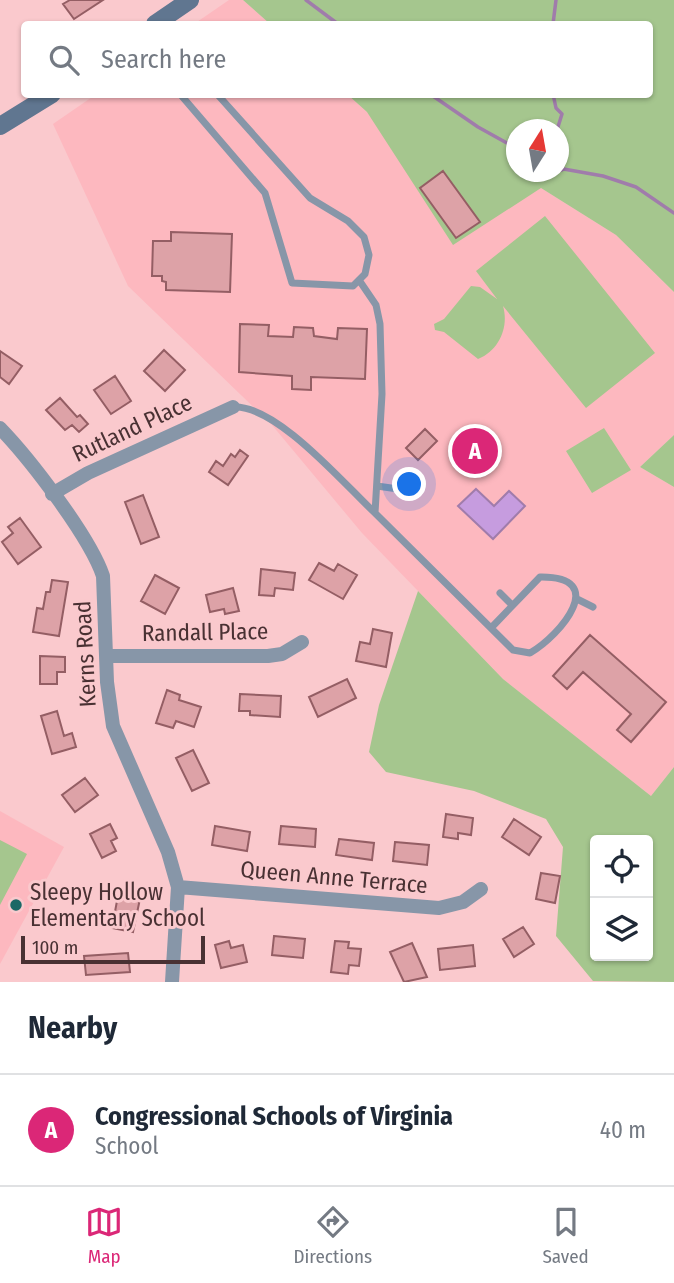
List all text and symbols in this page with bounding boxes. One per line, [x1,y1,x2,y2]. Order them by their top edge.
search box [21,21,653,98]
icon: search [45,41,83,79]
text: Search here [101,44,226,75]
north arrow [506,119,569,182]
street label: Rutland Place [68,388,196,468]
pin: A [452,425,498,477]
your location [392,467,426,501]
street label: Kerns Road [68,600,102,708]
street label: Randall Place [142,617,268,647]
map controls [590,835,653,961]
button: locate [590,835,653,898]
street label: Queen Anne Terrace [239,855,429,899]
place label: Sleepy Hollow Elementary School [30,878,205,932]
marker: Sleepy Hollow Elementary School [8,897,24,913]
button: layers [590,898,653,961]
scale bar [21,933,205,965]
text: 100 m [32,936,78,959]
text: Nearby [28,1010,117,1046]
text: Congressional Schools of Virginia [95,1101,453,1132]
text: A [45,1116,57,1144]
text: 40 m [600,1116,646,1144]
text: School [95,1132,159,1160]
tab: Map [85,1203,123,1268]
tab: Directions [293,1203,372,1268]
tab: Saved [542,1203,589,1268]

